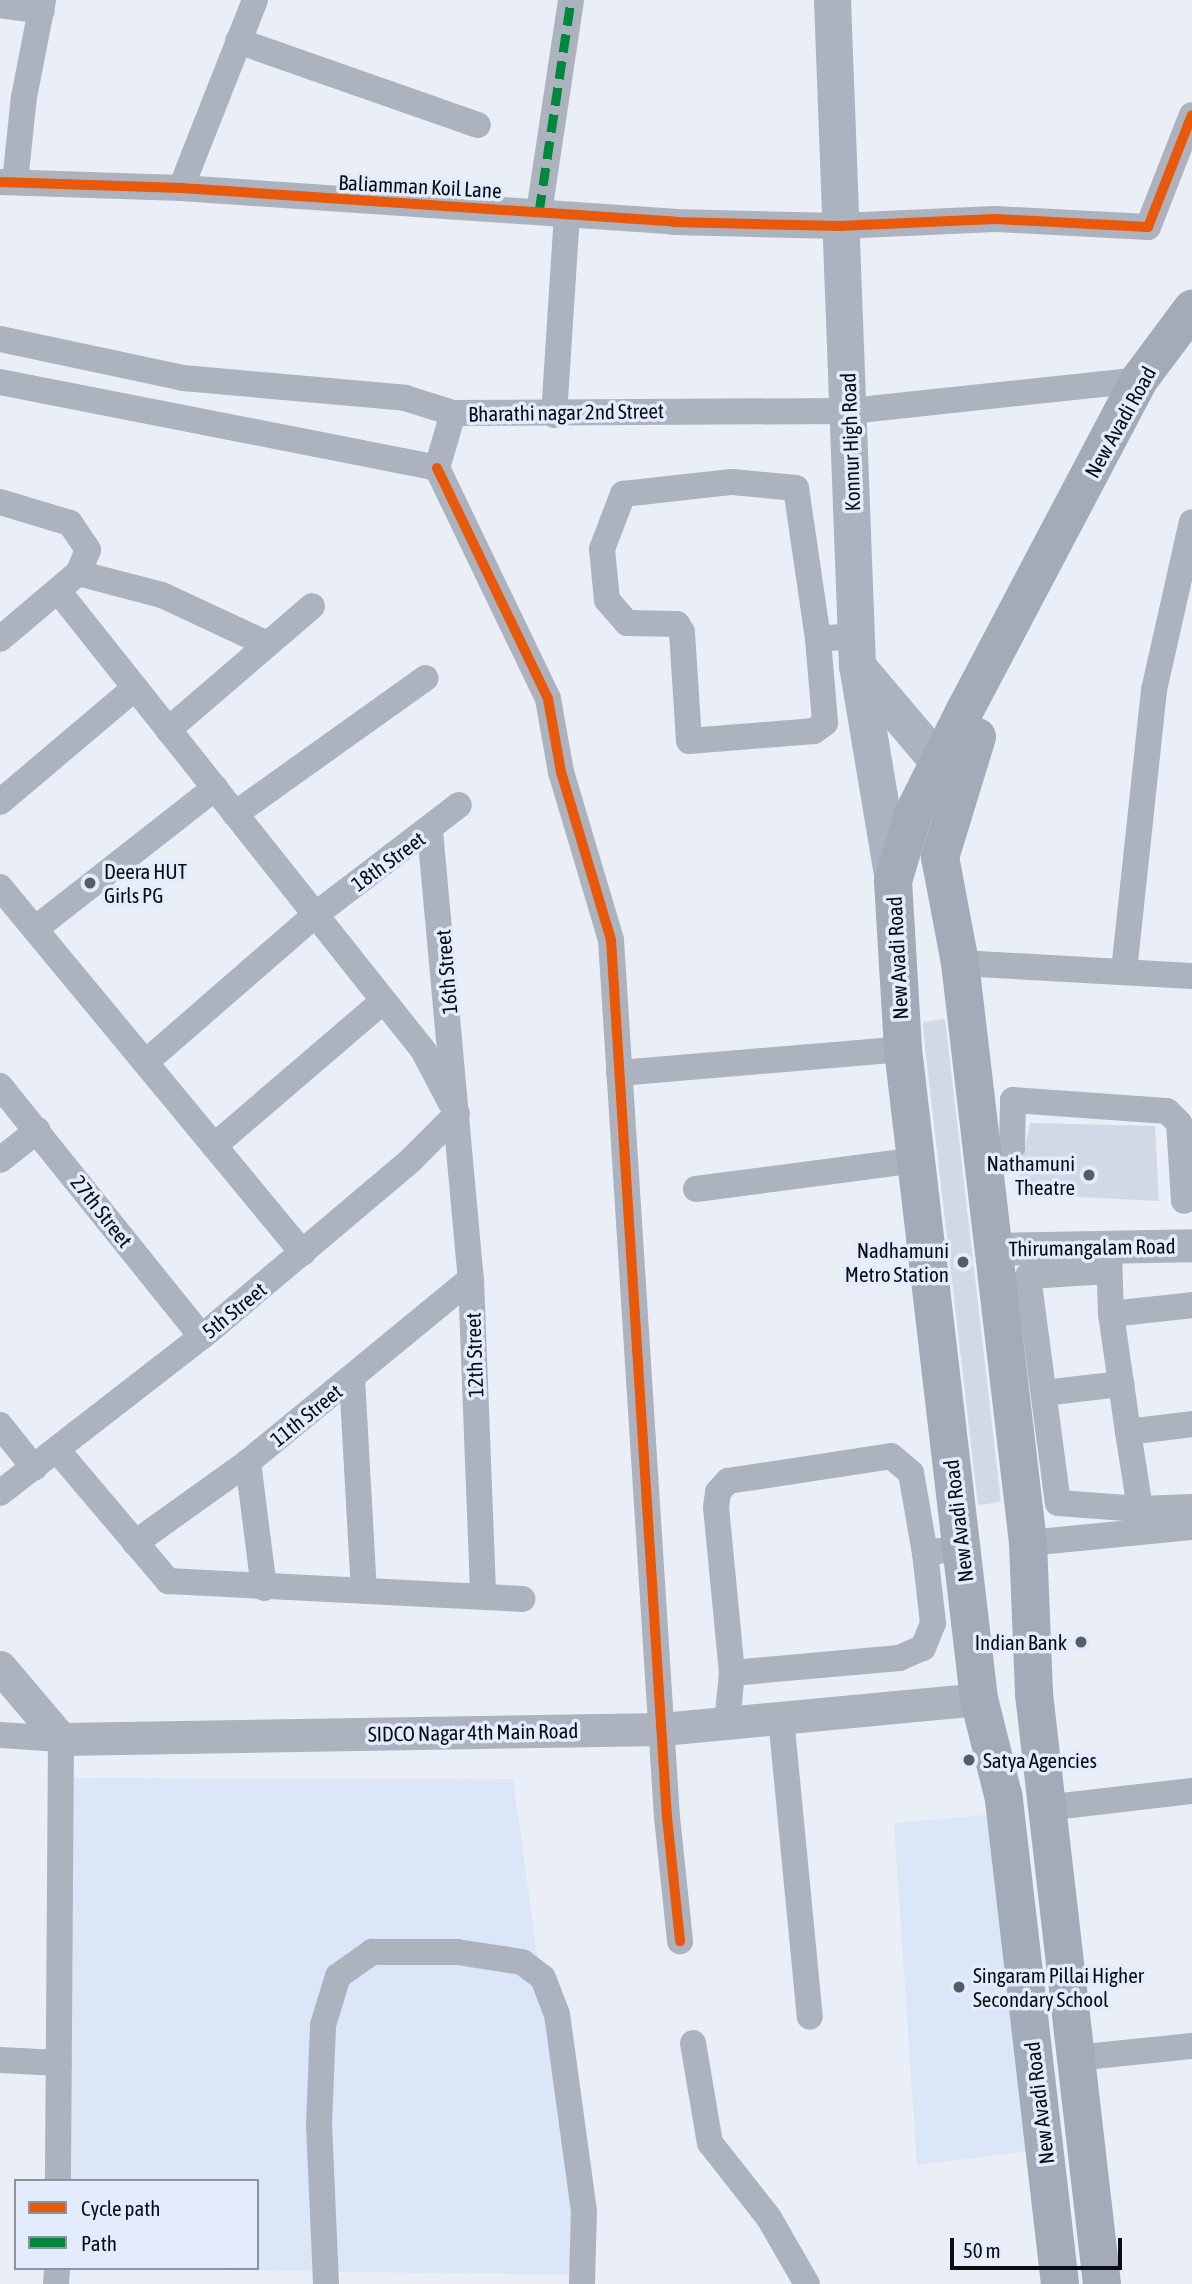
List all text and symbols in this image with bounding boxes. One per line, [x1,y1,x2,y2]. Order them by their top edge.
street label: Baliamman Koil Lane [338,169,502,203]
street label: New Avadi Road [1079,362,1161,482]
street label: Konnur High Road [835,372,865,512]
street label: Bharathi nagar 2nd Street [468,398,664,426]
street label: 18th Street [346,826,430,896]
place label: Deera HUT Girls PG [104,858,187,908]
marker: Deera HUT Girls PG [82,875,98,891]
street label: New Avadi Road [881,896,913,1020]
street label: 16th Street [430,929,462,1015]
place label: Nathamuni Theatre [987,1150,1075,1200]
marker: Nathamuni Theatre [1081,1167,1097,1183]
street label: 27th Street [66,1170,138,1252]
street label: Thirumangalam Road [1008,1233,1176,1261]
place label: Nadhamuni Metro Station [845,1237,949,1287]
marker: Nadhamuni Metro Station [955,1254,971,1270]
street label: 5th Street [197,1277,271,1343]
street label: 12th Street [460,1312,488,1398]
street label: 11th Street [265,1378,347,1452]
street label: New Avadi Road [938,1458,978,1584]
place label: Indian Bank [975,1629,1067,1655]
marker: Indian Bank [1073,1634,1089,1650]
street label: SIDCO Nagar 4th Main Road [368,1718,578,1746]
place label: Satya Agencies [983,1747,1097,1773]
marker: Satya Agencies [961,1752,977,1768]
place label: Singaram Pillai Higher Secondary School [973,1962,1144,2012]
marker: Singaram Pillai Higher Secondary School [951,1979,967,1995]
street label: New Avadi Road [1019,2040,1059,2166]
legend [14,2179,259,2270]
text: Cycle path [81,2196,160,2220]
scale bar [954,2224,1126,2268]
text: Path [81,2231,117,2255]
text: 50 m [963,2238,1001,2262]

